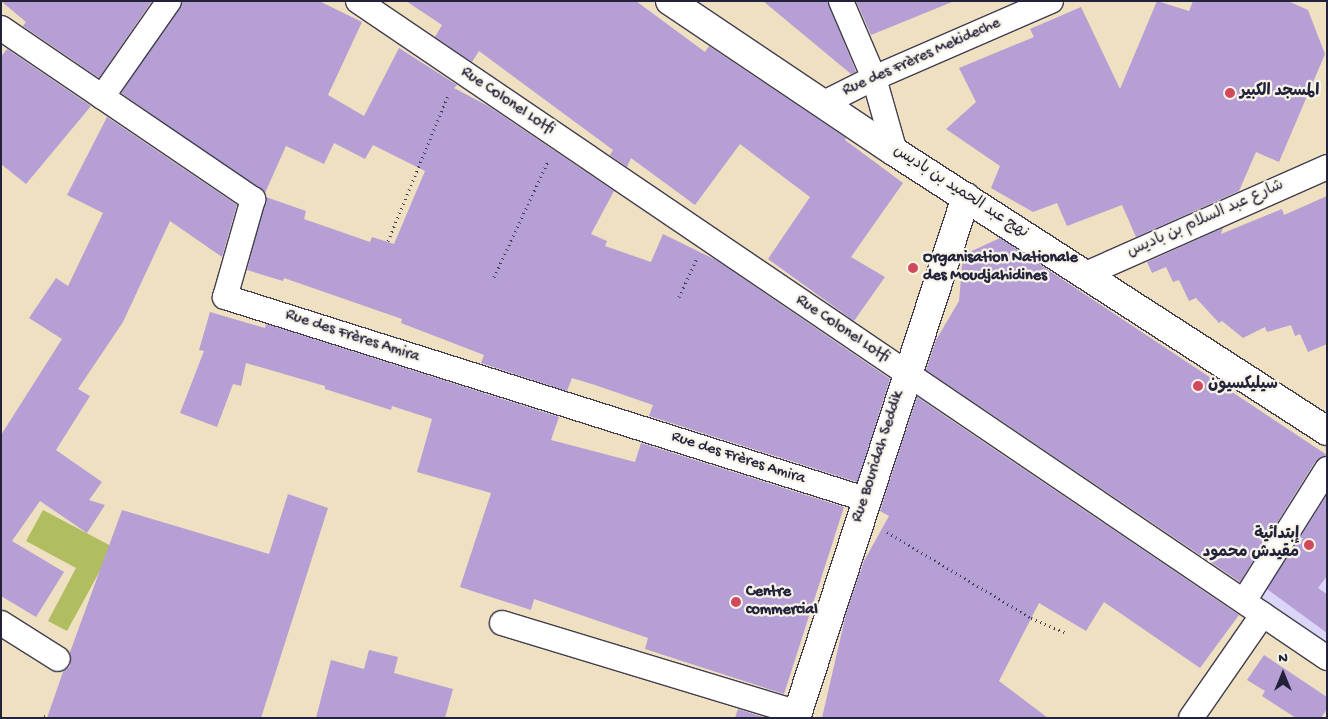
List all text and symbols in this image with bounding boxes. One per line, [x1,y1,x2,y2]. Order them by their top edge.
street label: Rue des Frères Mekideche [840,14,1004,102]
street label: Rue Colonel Lotfi [456,64,558,140]
place label: المسجد الكبير [1240,83,1319,103]
marker: المسجد الكبير [1224,87,1236,99]
street label: نهج عبد الحميد بن باديس [889,142,1031,244]
street label: شارع عبد السلام بن باديس [1125,177,1287,263]
place label: Organisation Nationale des Moudjahidines [923,249,1078,287]
marker: Organisation Nationale des Moudjahidines [907,262,919,274]
street label: Rue Colonel Lotfi [791,292,893,368]
street label: Rue des Frères Amira [283,306,421,368]
place label: سيليكسيون [1208,376,1278,396]
marker: سيليكسيون [1192,380,1204,392]
street label: Rue Bouridah Seddik [849,389,909,525]
street label: Rue des Frères Amira [669,428,807,490]
place label: إبتدائية مقيدش محمود [1203,526,1299,564]
marker: إبتدائية مقيدش محمود [1303,539,1315,551]
place label: Centre commercial [746,583,818,621]
marker: Centre commercial [730,596,742,608]
north arrow [1258,649,1308,699]
text: N [1278,650,1288,667]

